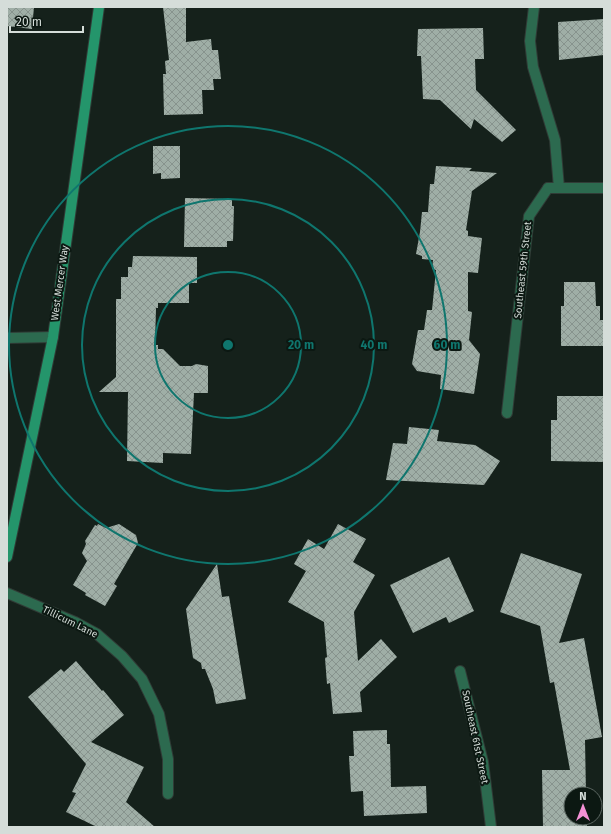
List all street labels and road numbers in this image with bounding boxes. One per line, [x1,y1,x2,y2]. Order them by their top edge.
street label: Southeast 59th Street [512,220,534,319]
street label: West Mercer Way [49,244,71,321]
street label: Tillicum Lane [40,603,100,641]
street label: Southeast 61st Street [459,689,491,785]

